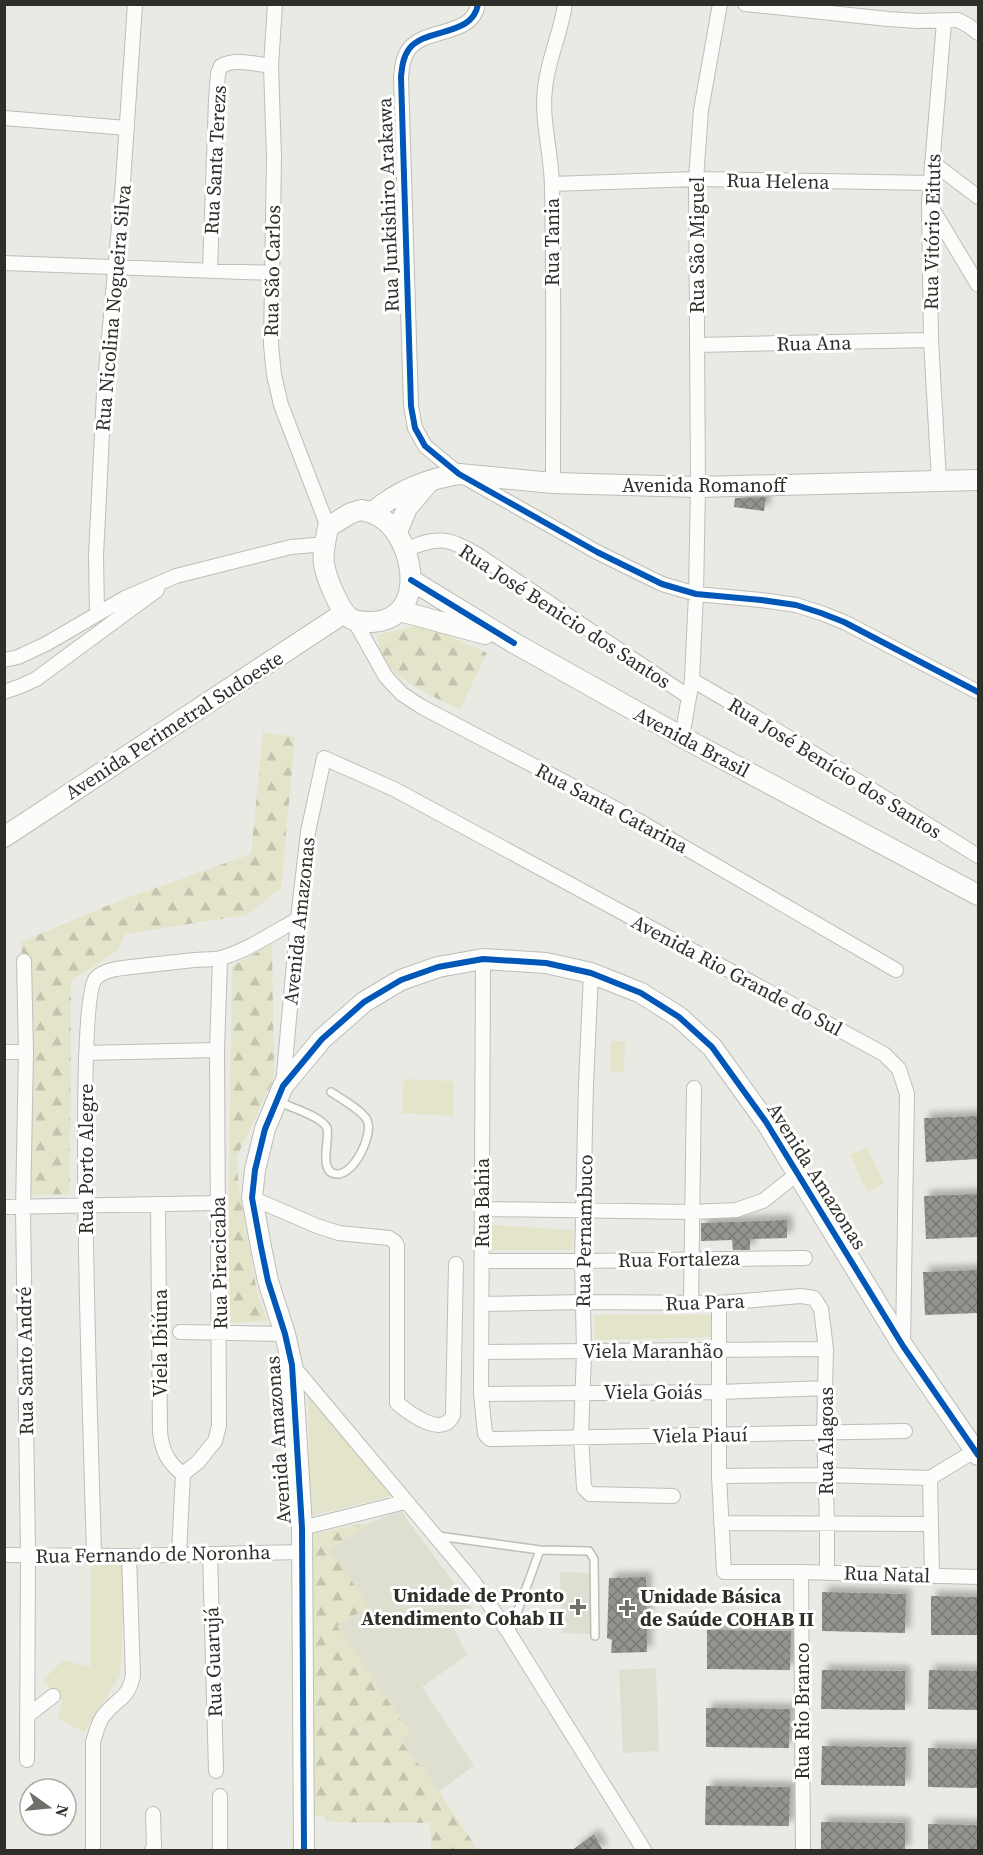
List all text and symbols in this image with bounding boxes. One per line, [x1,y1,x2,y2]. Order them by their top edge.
street label: Rua Santa Terezs [197,85,233,235]
street label: Rua Junkishiro Arakawa [370,96,406,313]
street label: Rua Vitório Eituts [917,154,947,310]
street label: Rua Helena [726,166,831,196]
street label: Rua São Miguel [683,176,711,314]
street label: Rua Nicolina Nogueira Silva [88,183,138,433]
street label: Rua Tania [538,197,566,286]
street label: Rua São Carlos [257,205,287,337]
street label: Rua Ana [776,328,852,358]
street label: Avenida Romanoff [622,471,788,499]
street label: Rua José Benicio dos Santos [454,537,676,695]
street label: Avenida Perimetral Sudoeste [59,644,289,806]
street label: Rua José Benício dos Santos [723,691,947,845]
street label: Avenida Brasil [629,700,755,784]
street label: Rua Santa Catarina [531,756,694,860]
street label: Avenida Amazonas [276,836,322,1006]
street label: Avenida Rio Grande do Sul [626,907,848,1043]
street label: Rua Porto Alegre [72,1084,100,1234]
street label: Avenida Amazonas [760,1097,874,1255]
street label: Rua Pernambuco [569,1154,599,1308]
street label: Rua Bahia [468,1157,496,1248]
street label: Rua Piracicaba [204,1195,234,1330]
street label: Rua Fortaleza [618,1244,741,1274]
street label: Rua Santo André [10,1286,40,1436]
street label: Rua Para [665,1287,746,1317]
street label: Viela Ibiúna [146,1288,174,1397]
street label: Viela Maranhão [583,1337,723,1365]
street label: Avenida Amazonas [258,1355,298,1525]
street label: Viela Goiás [604,1378,702,1406]
street label: Rua Alagoas [812,1387,840,1495]
street label: Viela Piauí [652,1420,748,1450]
street label: Rua Fernando de Noronha [35,1538,272,1570]
street label: Rua Natal [843,1558,931,1590]
place label: Unidade de Pronto Atendimento Cohab II [361,1581,564,1632]
place label: Unidade Básica de Saúde COHAB II [640,1582,814,1633]
marker: Unidade de Pronto Atendimento Cohab II [569,1598,587,1616]
marker: Unidade Básica de Saúde COHAB II [618,1599,636,1617]
street label: Rua Guarujá [197,1606,229,1718]
street label: Rua Rio Branco [788,1642,816,1780]
north arrow [18,1777,78,1837]
text: N [50,1802,75,1820]

